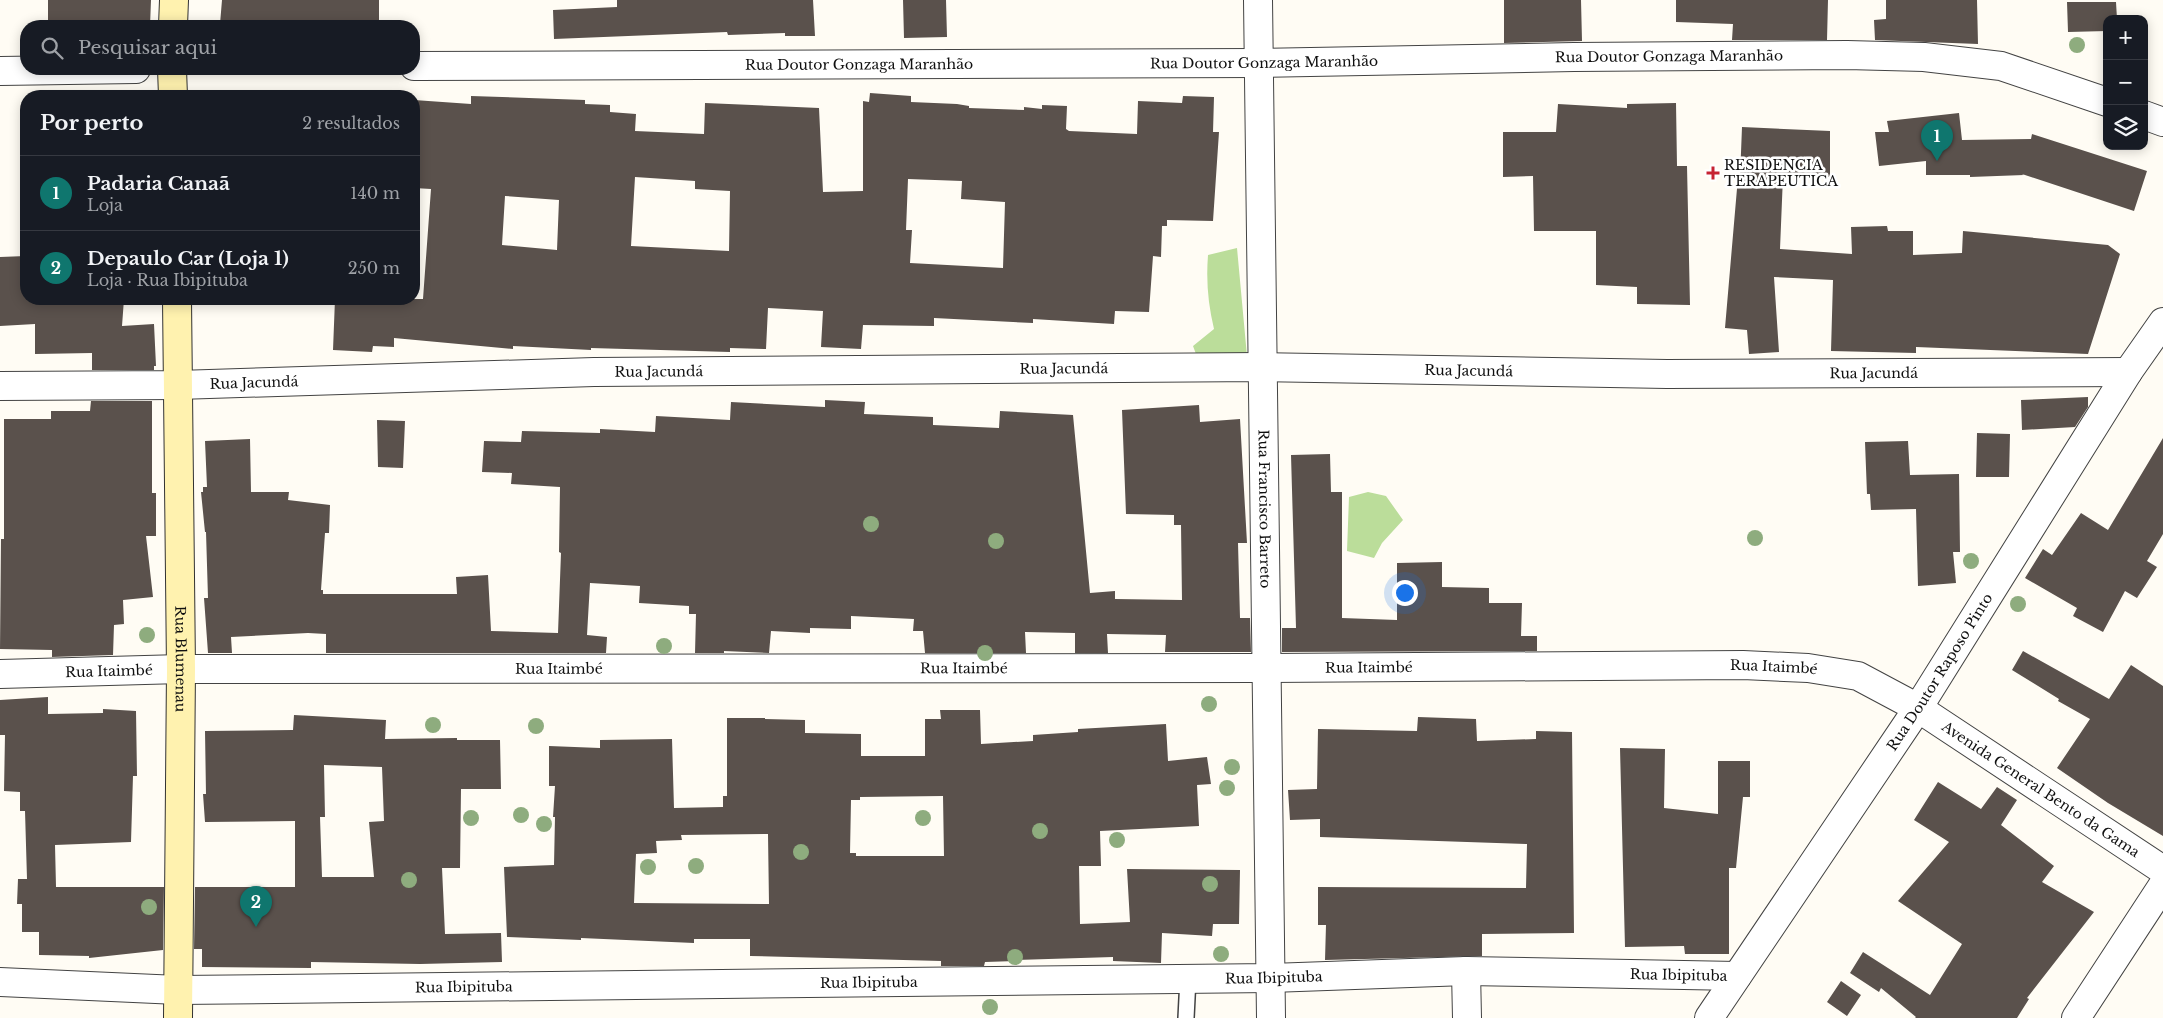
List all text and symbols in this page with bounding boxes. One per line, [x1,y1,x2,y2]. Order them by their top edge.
map controls [2103,15,2148,150]
button: + [2103,15,2148,60]
search box [20,20,420,75]
icon: search [38,34,66,62]
text: Pesquisar aqui [78,36,217,59]
street label: Rua Doutor Gonzaga Maranhão [1555,46,1783,66]
street label: Rua Doutor Gonzaga Maranhão [1150,52,1378,72]
street label: Rua Doutor Gonzaga Maranhão [745,55,973,74]
button: − [2103,60,2148,105]
button: layers [2103,105,2148,150]
text: Por perto [40,110,143,136]
text: 2 resultados [302,113,400,133]
pin: 1 [1921,120,1953,161]
place label: RESIDENCIA TERAPEUTICA [1724,156,1838,190]
marker: RESIDENCIA TERAPEUTICA [1706,166,1720,180]
text: Padaria Canaã [87,172,230,195]
text: 1 [53,183,59,203]
text: 140 m [350,183,400,203]
text: Loja [87,195,123,215]
text: Depaulo Car (Loja 1) [87,247,289,270]
text: 2 [51,258,61,278]
text: 250 m [348,258,400,278]
text: Loja · Rua Ibipituba [87,270,248,290]
street label: Rua Jacundá [1019,359,1108,378]
street label: Rua Jacundá [1424,361,1513,380]
street label: Rua Jacundá [614,362,703,381]
street label: Rua Jacundá [1829,364,1918,382]
street label: Rua Jacundá [209,372,299,393]
street label: Rua Francisco Barreto [1254,429,1275,589]
your location [1392,580,1418,606]
street label: Rua Doutor Raposo Pinto [1883,590,1997,754]
street label: Rua Blumenau [171,606,190,713]
street label: Rua Itaimbé [1730,656,1819,678]
street label: Rua Itaimbé [1325,658,1413,677]
street label: Rua Itaimbé [920,659,1008,677]
street label: Rua Itaimbé [515,660,603,678]
street label: Rua Itaimbé [65,661,153,681]
street label: Avenida General Bento da Gama [1938,717,2143,861]
pin: 2 [240,886,272,927]
street label: Rua Ibipituba [1630,965,1728,985]
street label: Rua Ibipituba [1225,967,1323,988]
street label: Rua Ibipituba [820,973,918,992]
street label: Rua Ibipituba [415,977,513,996]

